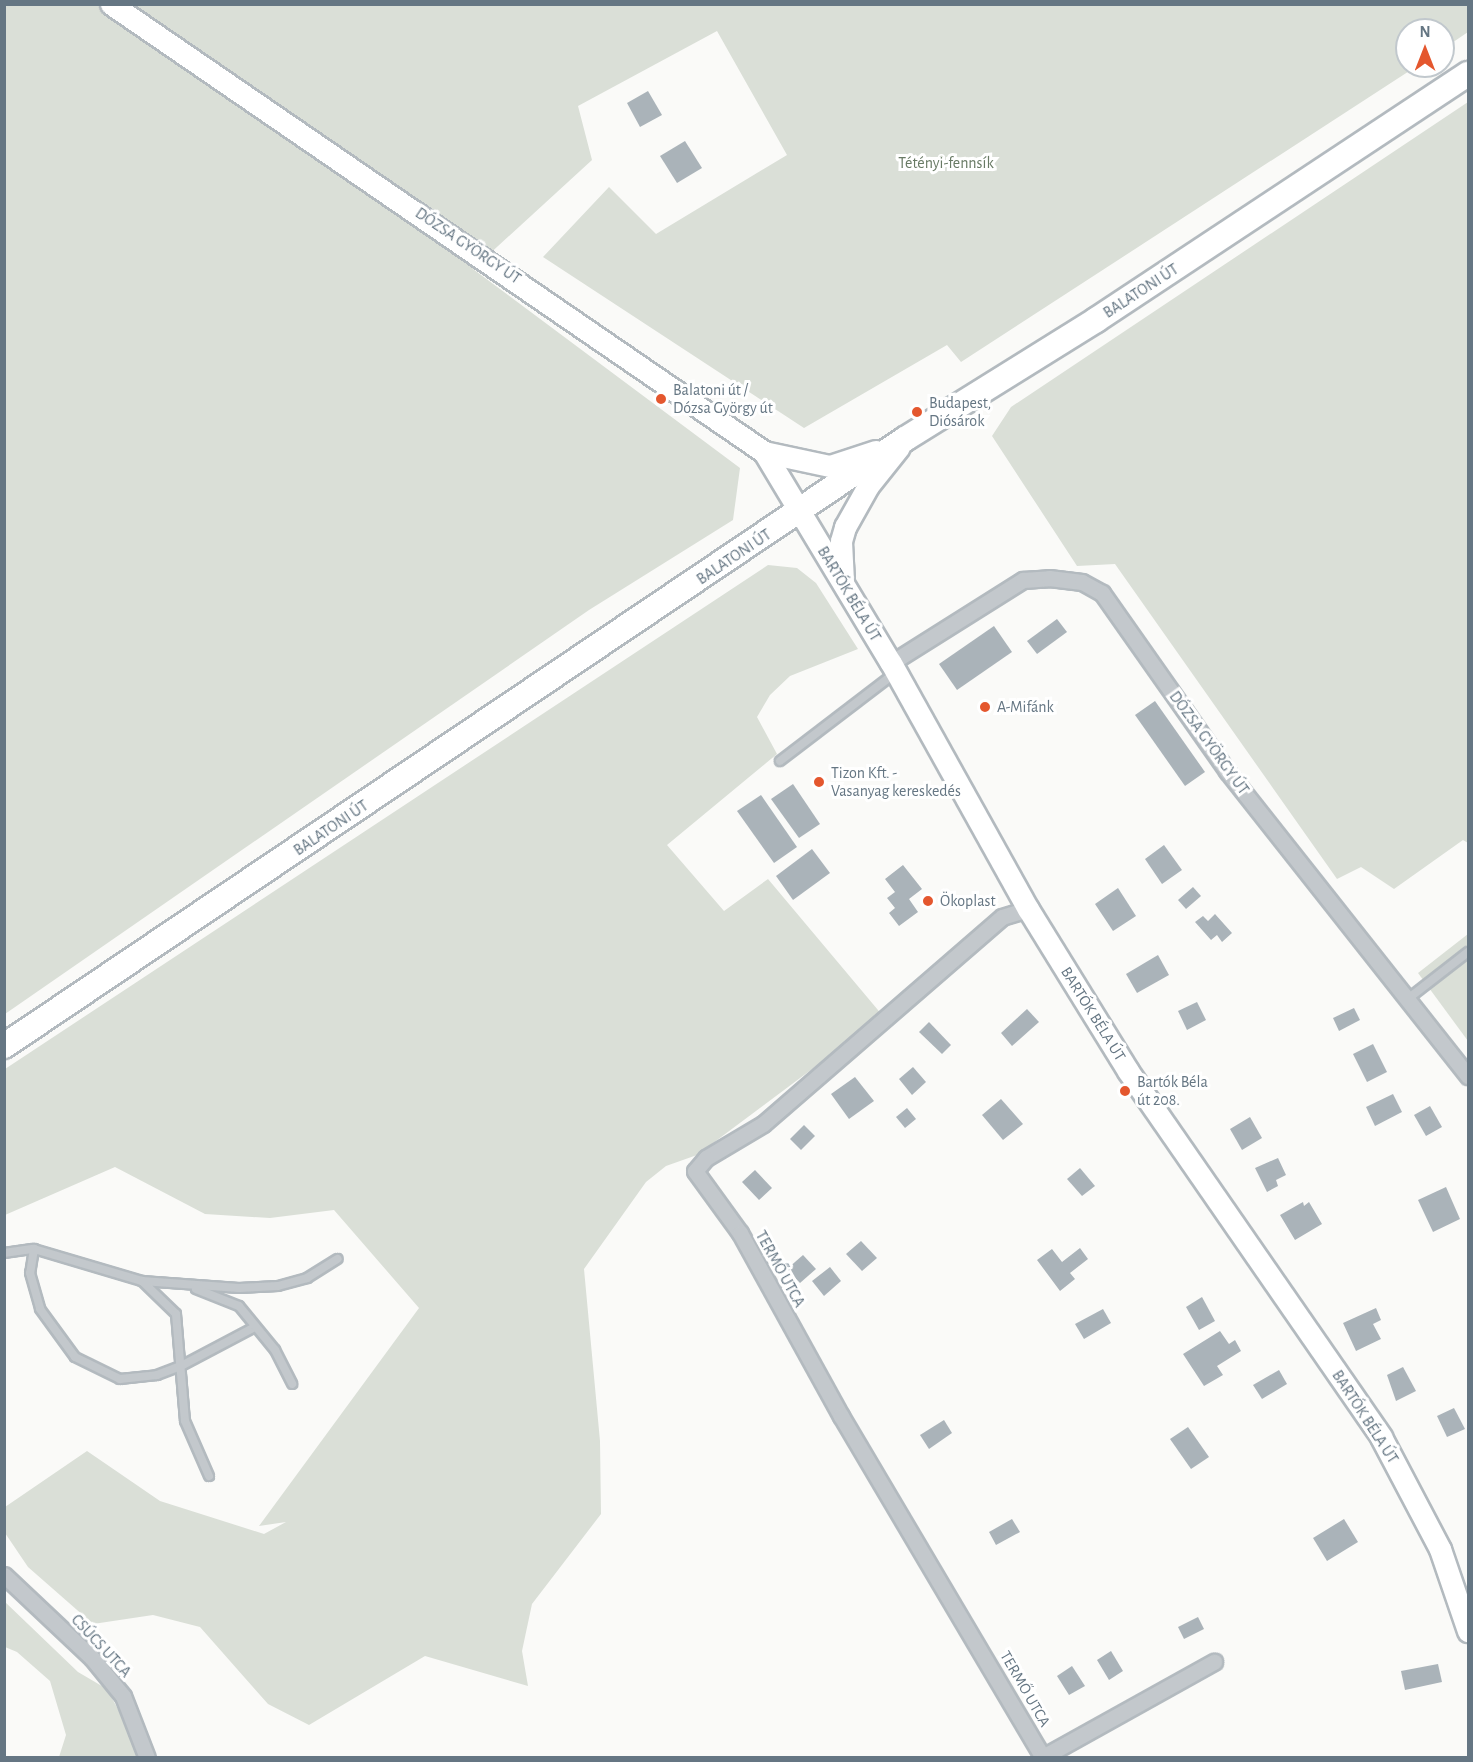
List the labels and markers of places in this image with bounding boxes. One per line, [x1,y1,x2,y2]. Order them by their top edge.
place label: Balatoni út / Dózsa György út [673,380,773,418]
marker: Balatoni út / Dózsa György út [654,392,668,406]
place label: Budapest, Diósárok [929,393,991,431]
marker: Budapest, Diósárok [910,405,924,419]
place label: A-Mifánk [997,697,1054,717]
marker: A-Mifánk [978,700,992,714]
place label: Tizon Kft. - Vasanyag kereskedés [831,763,961,801]
marker: Tizon Kft. - Vasanyag kereskedés [812,775,826,789]
place label: Ökoplast [940,891,996,911]
marker: Ökoplast [921,894,935,908]
place label: Bartók Béla út 208. [1137,1072,1208,1110]
marker: Bartók Béla út 208. [1118,1084,1132,1098]

